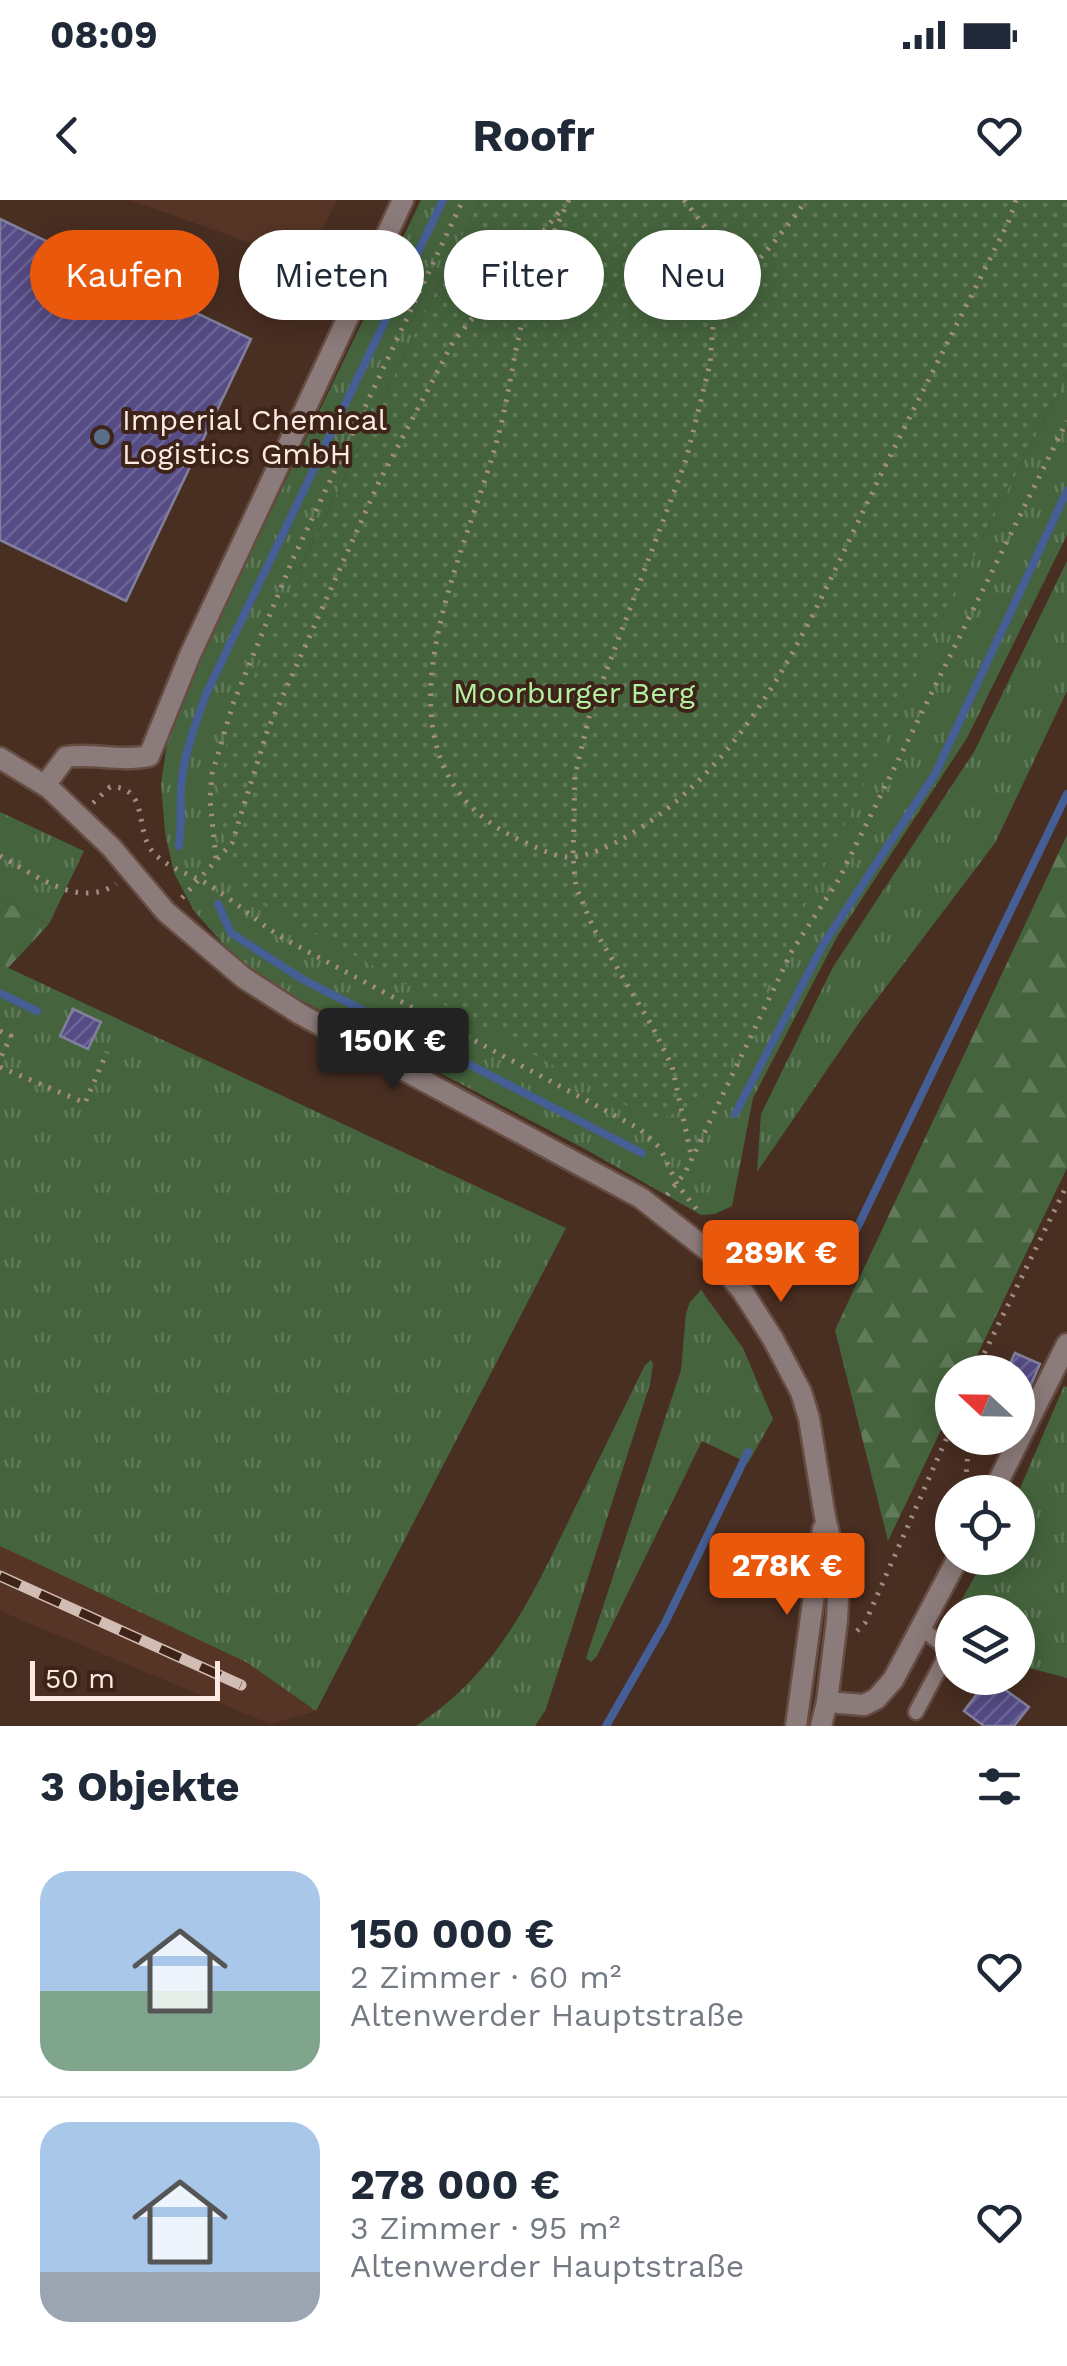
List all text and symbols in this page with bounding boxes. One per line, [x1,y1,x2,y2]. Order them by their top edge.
text: 08:09 [50,13,158,57]
icon: back [40,108,95,163]
icon: heart [972,108,1027,163]
text: Roofr [472,109,595,162]
chip: Kaufen [30,230,219,320]
chip: Mieten [239,230,424,320]
chip: Filter [444,230,604,320]
chip: Neu [624,230,761,320]
place label: Imperial Chemical Logistics GmbH [122,402,387,471]
marker: Imperial Chemical Logistics GmbH [91,426,113,448]
park label: Moorburger Berg [453,675,695,710]
pin: 150K € [312,1008,474,1093]
text: 150K € [340,1021,446,1059]
pin: 289K € [700,1220,862,1305]
text: 289K € [725,1233,837,1271]
north arrow [935,1355,1035,1455]
map controls [935,1355,1035,1695]
button: locate [935,1475,1035,1575]
pin: 278K € [706,1533,868,1618]
text: 278K € [732,1546,843,1584]
button: layers [935,1595,1035,1695]
scale bar [30,1656,220,1700]
text: 50 m [45,1662,115,1695]
icon: filters [972,1759,1027,1814]
text: 3 Objekte [40,1762,239,1811]
text: 150 000 € [350,1909,554,1958]
icon: home [120,1911,240,2031]
icon: heart [972,1944,1027,1999]
text: 2 Zimmer · 60 m² [350,1958,622,1996]
text: Altenwerder Hauptstraße [350,1996,744,2034]
text: 278 000 € [350,2160,560,2209]
icon: home [120,2162,240,2282]
icon: heart [972,2195,1027,2250]
text: 3 Zimmer · 95 m² [350,2209,621,2247]
text: Altenwerder Hauptstraße [350,2247,744,2285]

